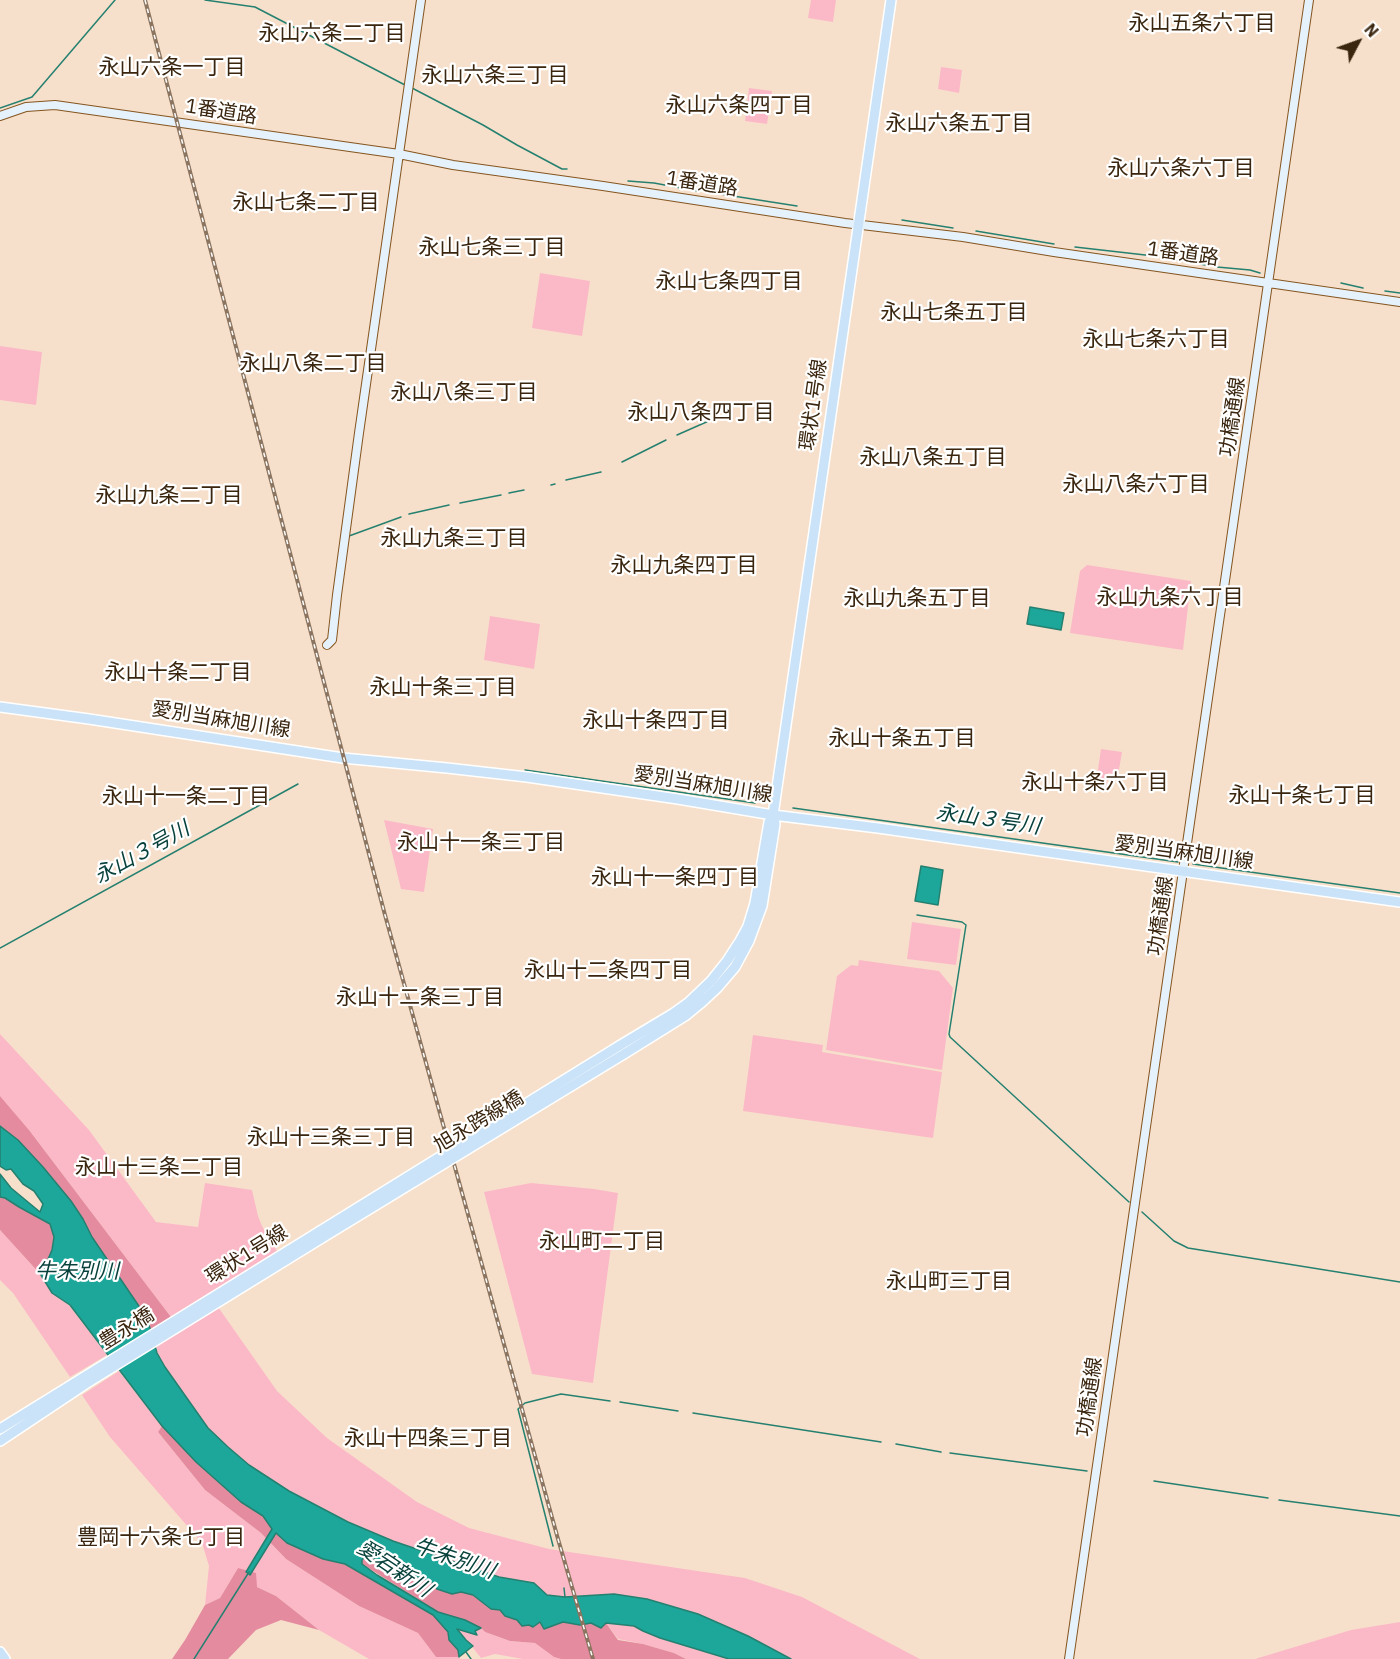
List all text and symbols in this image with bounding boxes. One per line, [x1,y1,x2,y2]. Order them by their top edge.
district label: 永山五条六丁目 [1129,11,1275,37]
north arrow [1328,12,1388,72]
text: N [1360,19,1383,41]
district label: 永山六条二丁目 [259,21,405,47]
district label: 永山六条一丁目 [99,55,245,81]
district label: 永山六条三丁目 [422,63,568,89]
district label: 永山六条四丁目 [666,93,812,119]
street label: 1番道路 [184,95,258,129]
district label: 永山六条五丁目 [886,111,1032,137]
district label: 永山六条六丁目 [1108,156,1254,182]
street label: 1番道路 [665,167,739,201]
district label: 永山七条二丁目 [233,190,379,216]
district label: 永山七条三丁目 [419,235,565,261]
street label: 1番道路 [1146,237,1220,271]
district label: 永山七条四丁目 [656,269,802,295]
district label: 永山七条五丁目 [881,300,1027,326]
district label: 永山七条六丁目 [1083,327,1229,353]
district label: 永山八条二丁目 [240,351,386,377]
street label: 環状1号線 [796,358,832,452]
street label: 功橋通線 [1216,376,1250,458]
district label: 永山八条三丁目 [391,380,537,406]
district label: 永山八条四丁目 [628,400,774,426]
district label: 永山八条五丁目 [860,445,1006,471]
district label: 永山八条六丁目 [1063,472,1209,498]
district label: 永山九条二丁目 [96,483,242,509]
district label: 永山九条三丁目 [381,526,527,552]
district label: 永山九条四丁目 [611,553,757,579]
district label: 永山九条六丁目 [1097,585,1243,611]
district label: 永山九条五丁目 [844,586,990,612]
district label: 永山十条二丁目 [105,660,251,686]
district label: 永山十条三丁目 [370,675,516,701]
street label: 愛別当麻旭川線 [150,697,292,743]
district label: 永山十条四丁目 [583,708,729,734]
district label: 永山十条五丁目 [829,726,975,752]
street label: 愛別当麻旭川線 [632,762,774,808]
district label: 永山十条六丁目 [1022,770,1168,796]
district label: 永山十条七丁目 [1229,783,1375,809]
district label: 永山十一条二丁目 [102,784,270,810]
water label: 永山３号川 [934,800,1042,840]
water label: 永山３号川 [90,817,194,889]
district label: 永山十一条三丁目 [397,830,565,856]
street label: 愛別当麻旭川線 [1113,831,1255,875]
district label: 永山十一条四丁目 [591,865,759,891]
street label: 功橋通線 [1144,875,1178,957]
district label: 永山十二条四丁目 [524,958,692,984]
district label: 永山十二条三丁目 [336,985,504,1011]
street label: 旭永跨線橋 [430,1086,528,1158]
district label: 永山十三条三丁目 [247,1125,415,1151]
district label: 永山十三条二丁目 [75,1155,243,1181]
street label: 環状1号線 [202,1220,292,1290]
district label: 永山町二丁目 [539,1229,665,1255]
water label: 牛朱別川 [35,1259,119,1285]
district label: 永山町三丁目 [886,1269,1012,1295]
street label: 豊永橋 [95,1303,159,1355]
street label: 功橋通線 [1073,1356,1107,1438]
district label: 永山十四条三丁目 [344,1426,512,1452]
district label: 豊岡十六条七丁目 [77,1525,245,1551]
water label: 牛朱別川 [410,1533,498,1585]
water label: 愛宕新川 [352,1535,436,1603]

